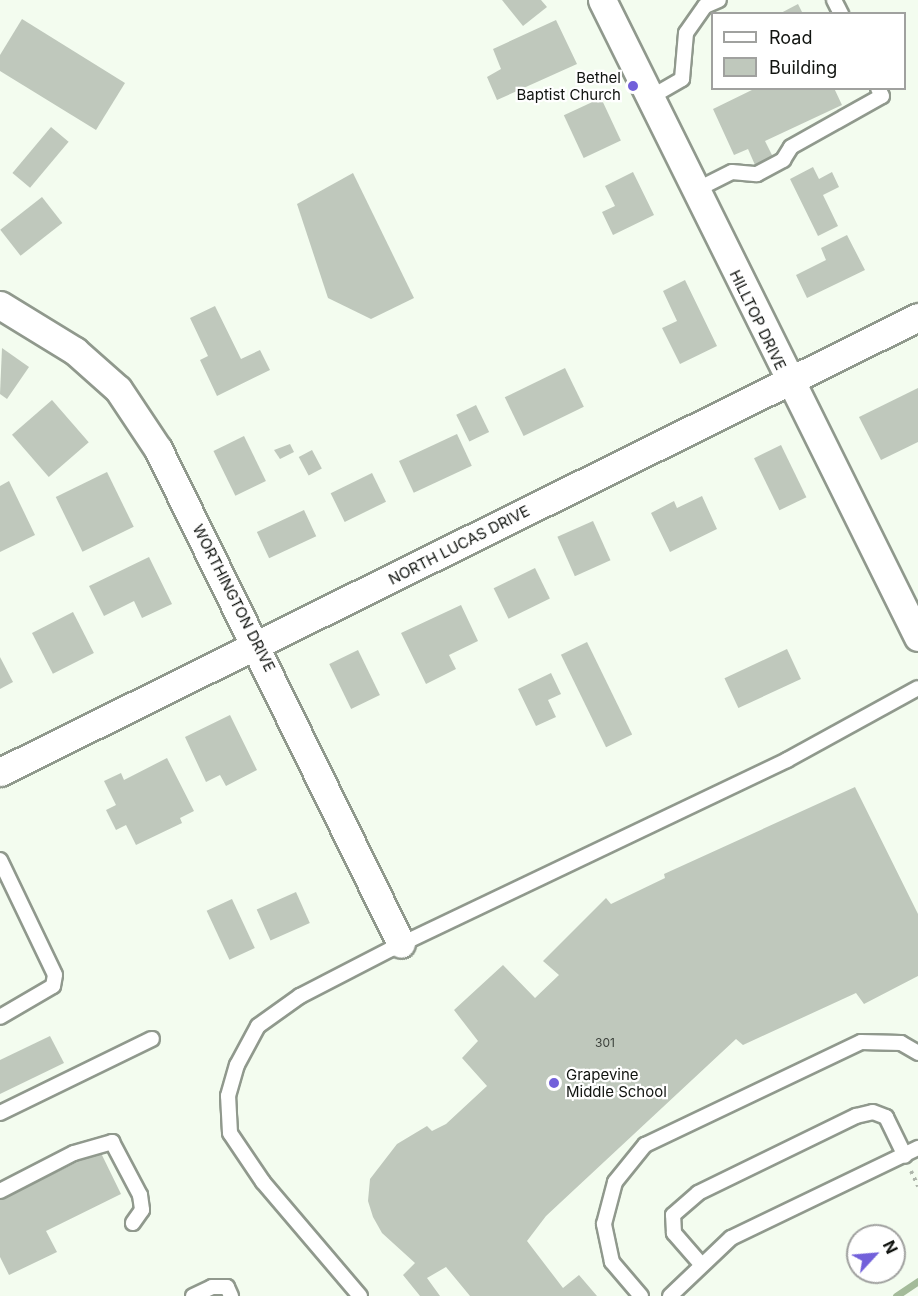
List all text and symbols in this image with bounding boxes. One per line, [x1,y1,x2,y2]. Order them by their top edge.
legend [711,12,906,90]
text: Road [769,27,812,48]
text: Building [769,57,837,78]
place label: Bethel Baptist Church [516,68,621,103]
marker: Bethel Baptist Church [626,79,640,93]
street label: HILLTOP DRIVE [726,267,790,373]
street label: NORTH LUCAS DRIVE [385,502,533,588]
street label: WORTHINGTON DRIVE [189,521,279,675]
house number: 301 [595,1036,615,1050]
place label: Grapevine Middle School [566,1065,667,1100]
marker: Grapevine Middle School [547,1076,561,1090]
north arrow [846,1224,906,1284]
text: N [879,1237,902,1257]

